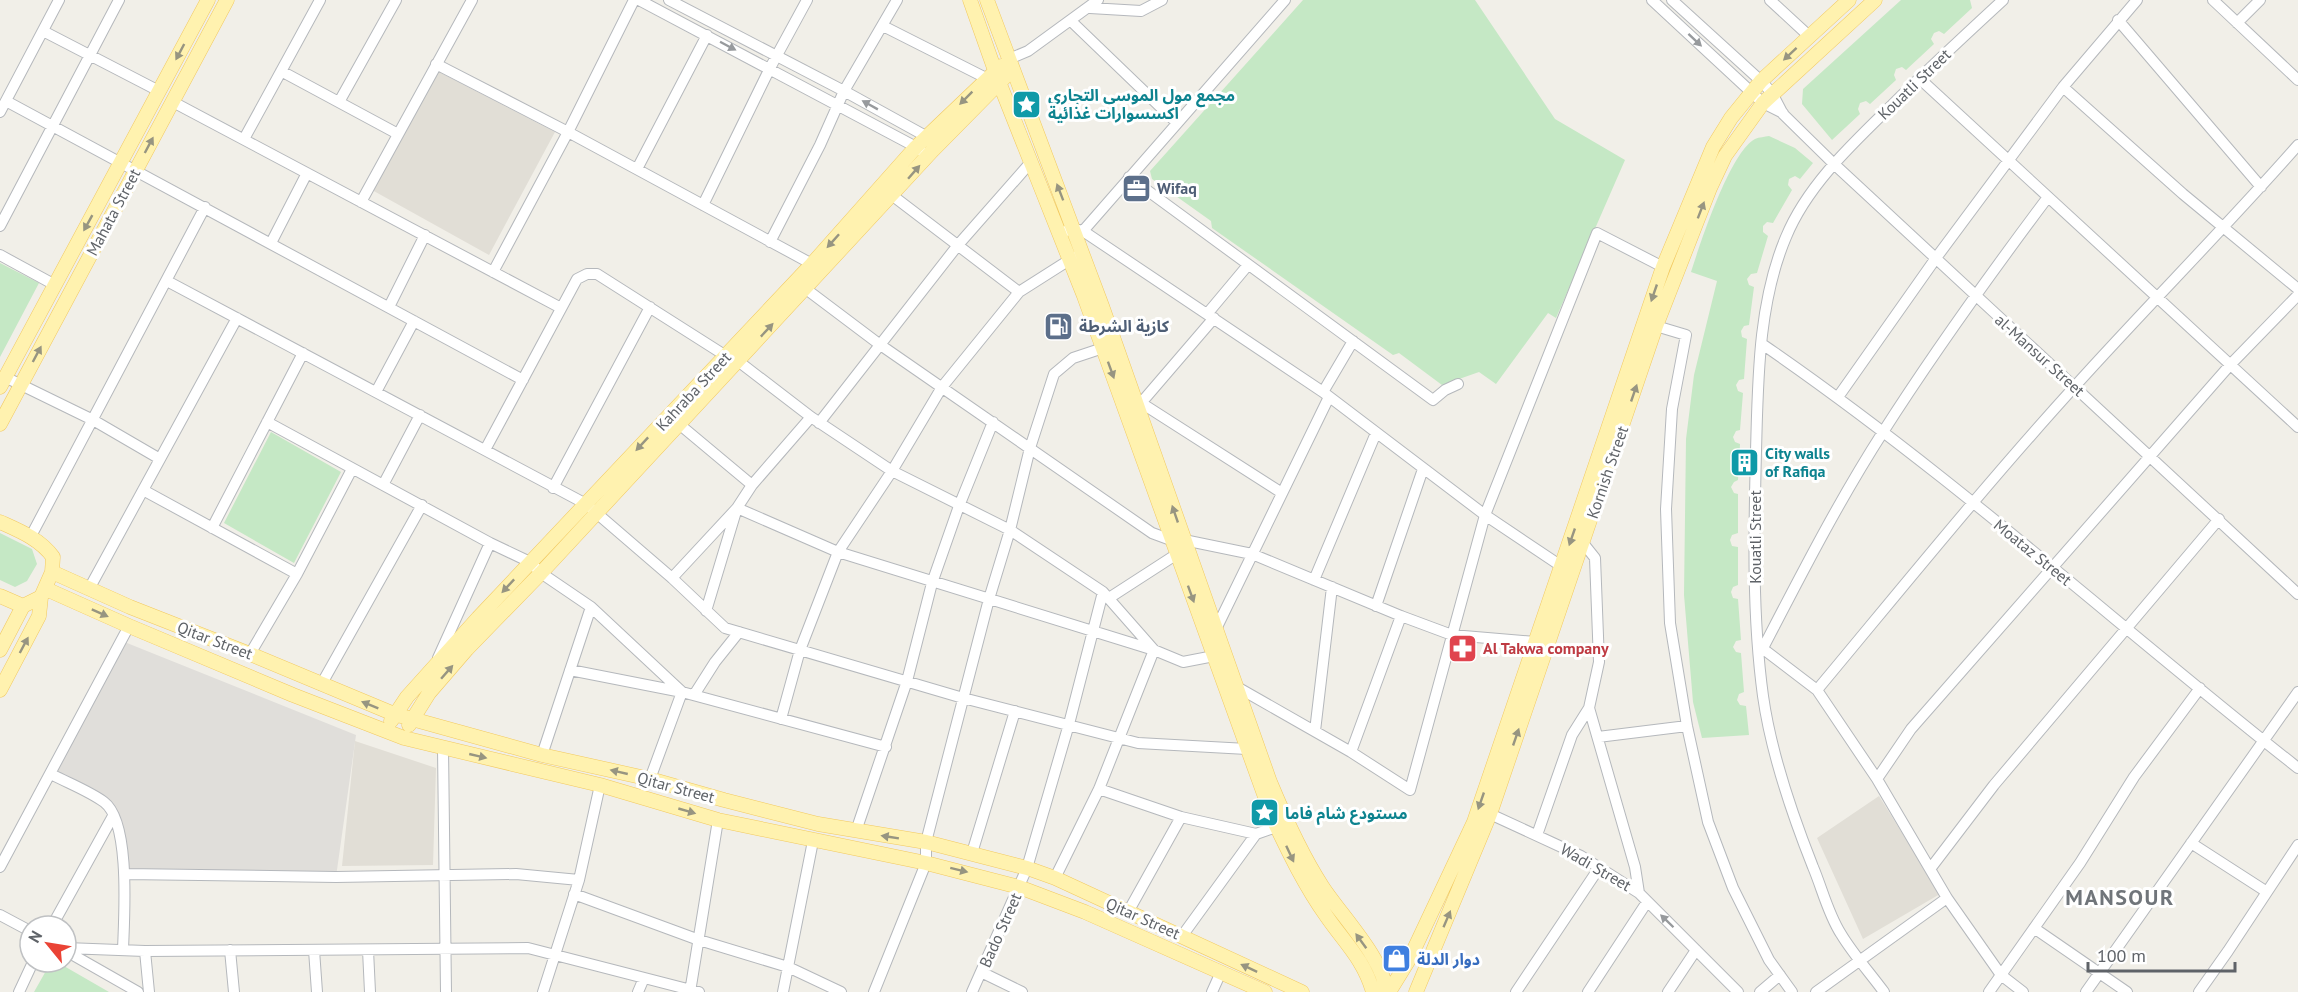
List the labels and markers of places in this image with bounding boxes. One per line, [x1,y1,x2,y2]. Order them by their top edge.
place label: مجمع مول الموسى التجاري اكسسوارات غذائية [1048,85,1235,123]
place icon: مجمع مول الموسى التجاري اكسسوارات غذائية [1011,88,1043,120]
office icon: Wifaq [1120,172,1152,204]
place label: Wifaq [1157,178,1197,198]
fuel station icon: كازية الشرطة [1042,310,1074,342]
place label: كازية الشرطة [1079,316,1170,336]
place label: City walls of Rafiqa [1765,443,1830,481]
building icon: City walls of Rafiqa [1728,446,1760,478]
pharmacy icon: Al Takwa company [1446,632,1478,664]
place label: Al Takwa company [1483,638,1609,658]
place icon: مستودع شام فاما [1248,797,1280,829]
place label: مستودع شام فاما [1285,803,1408,825]
shop icon: دوار الدلة [1380,943,1412,975]
place label: دوار الدلة [1417,949,1480,969]

